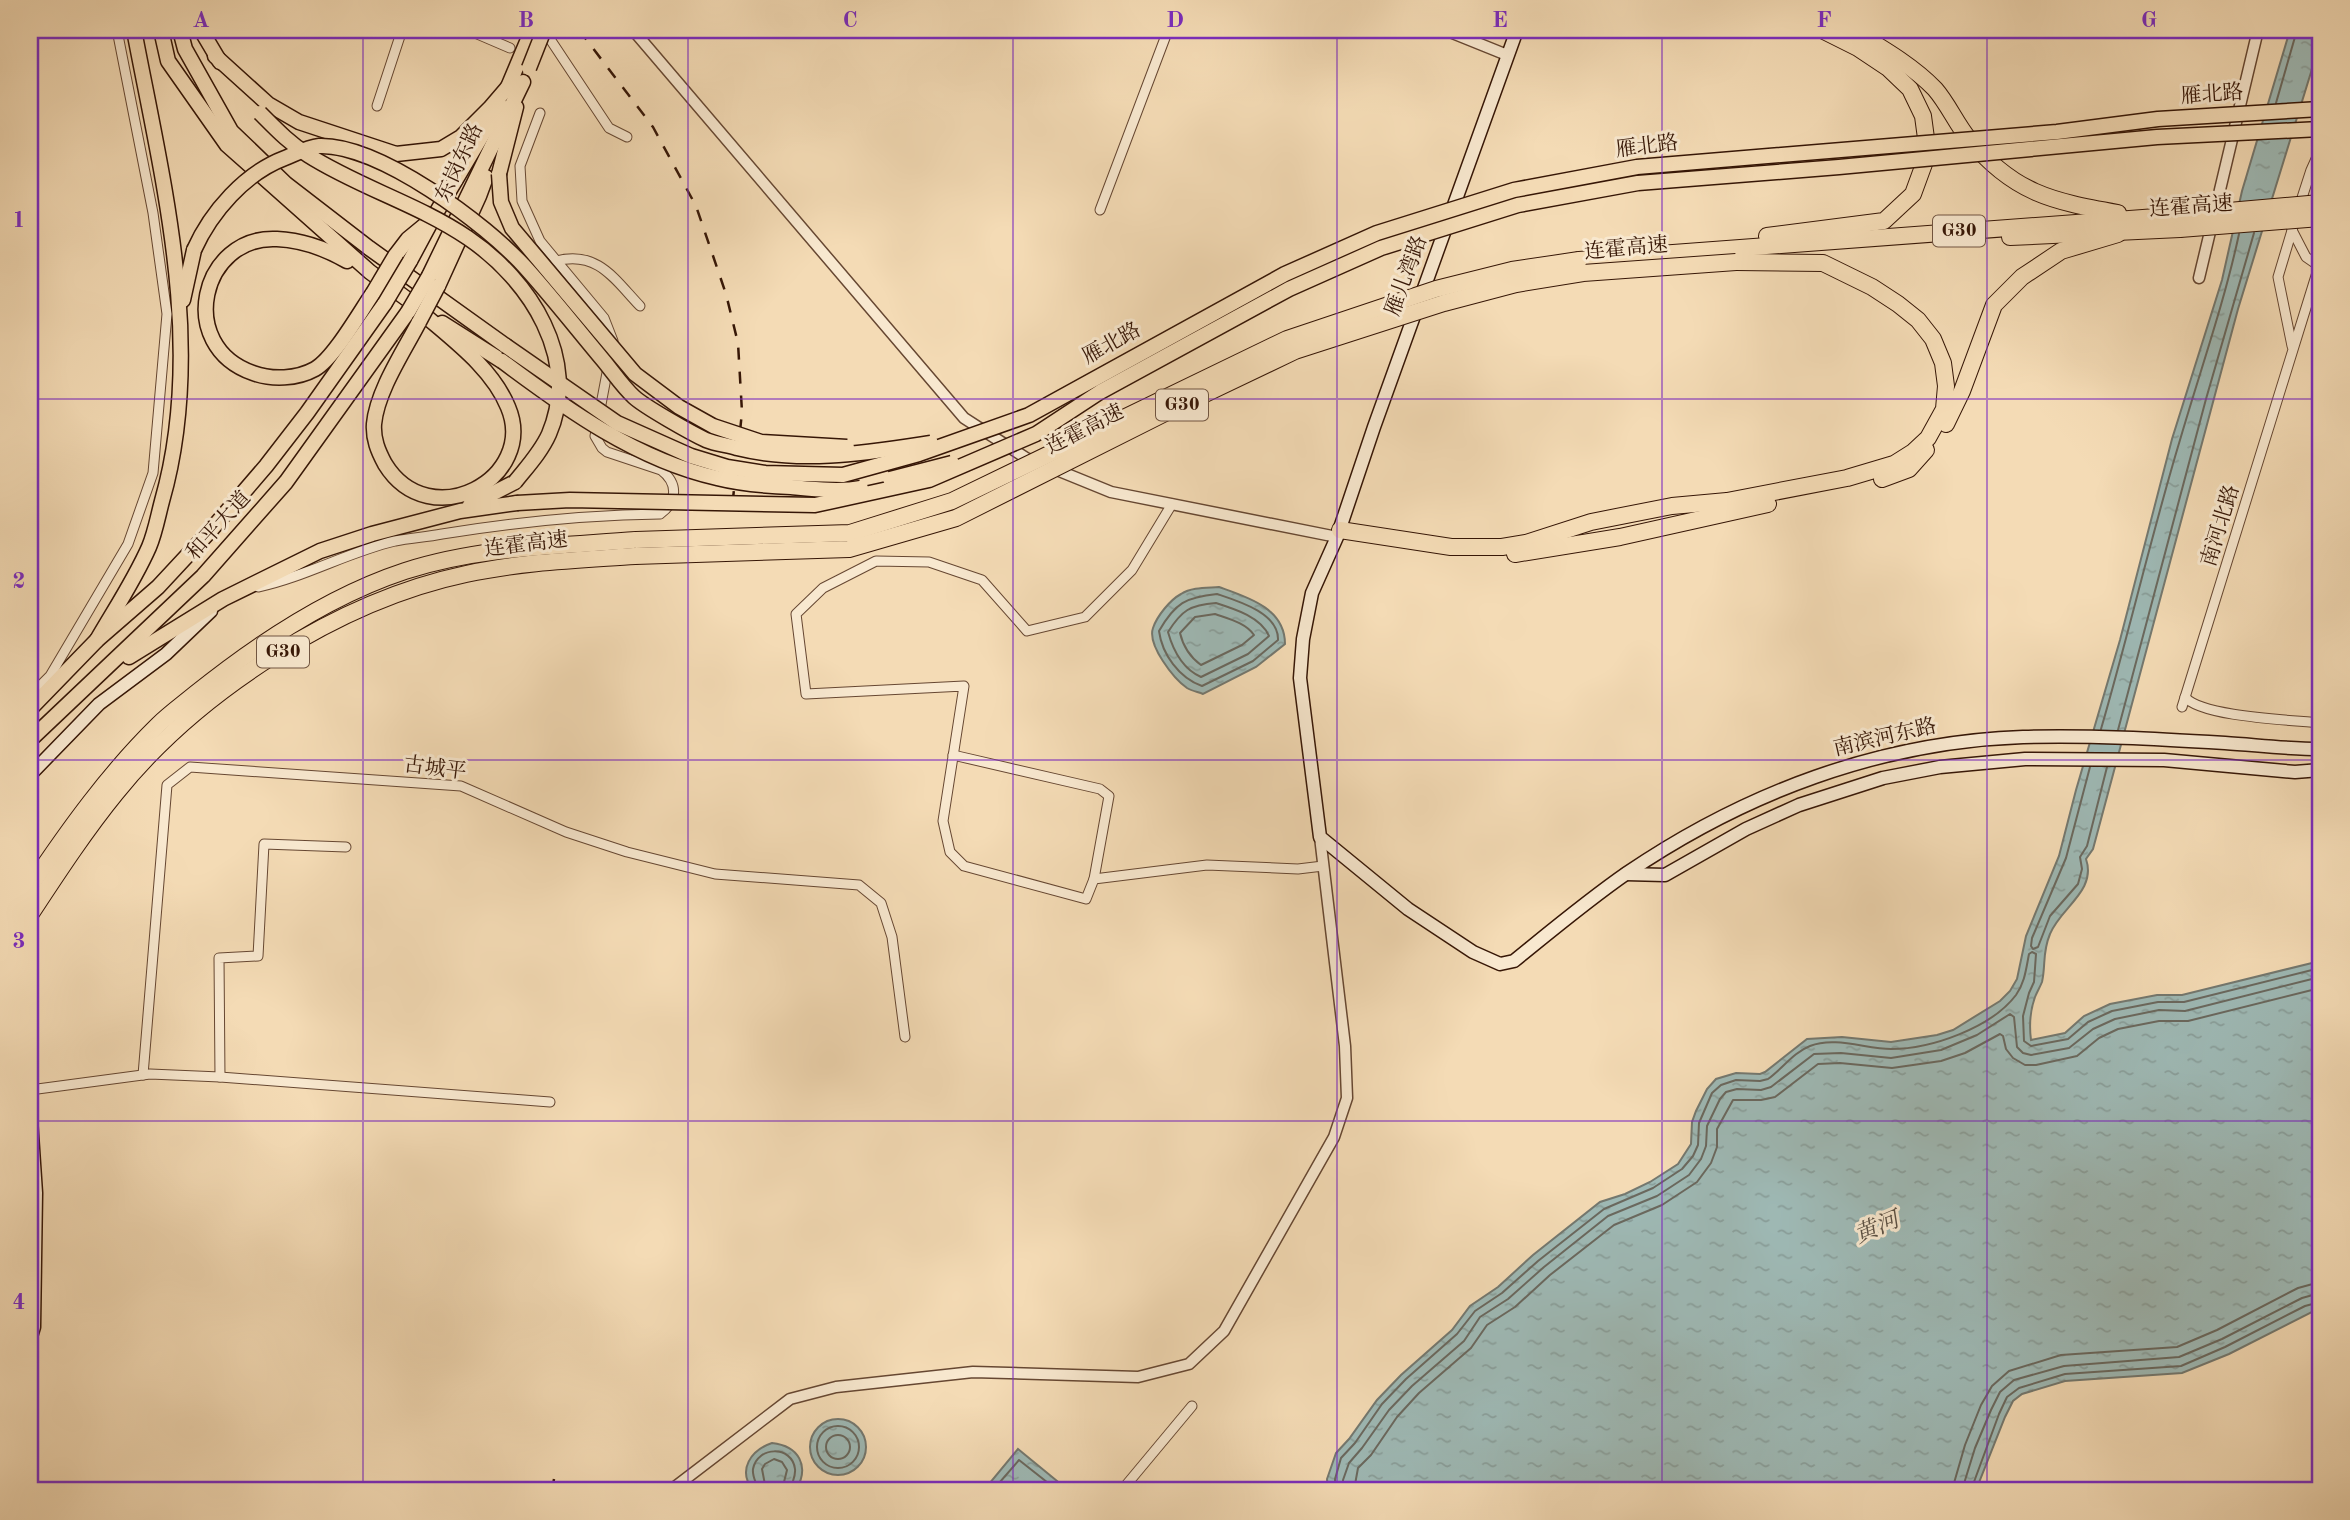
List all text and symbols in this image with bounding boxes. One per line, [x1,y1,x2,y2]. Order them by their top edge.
text: A [192,9,210,32]
text: B [518,9,534,32]
text: C [842,9,858,32]
text: D [1166,9,1184,32]
text: E [1492,9,1508,32]
text: F [1816,9,1832,32]
text: G [2141,9,2157,32]
street label: 雁北路 [2180,80,2244,108]
street label: 东岗东路 [431,120,487,206]
street label: 雁北路 [1614,131,1680,161]
street label: 连霍高速 [2148,192,2234,220]
text: 1 [12,209,26,232]
road number: G30 [1933,216,1985,246]
street label: 雁儿湾路 [1381,232,1431,319]
street label: 连霍高速 [1583,233,1669,263]
street label: 雁北路 [1078,318,1145,368]
road number: G30 [1156,390,1208,420]
street label: 连霍高速 [1042,400,1127,458]
street label: 南河北路 [2197,482,2243,569]
street label: 和平大道 [182,486,255,564]
street label: 连霍高速 [483,527,569,561]
text: 2 [12,570,26,593]
road number: G30 [257,636,309,667]
street label: 南滨河东路 [1831,714,1939,760]
street label: 古城平 [402,753,468,783]
text: 3 [12,930,26,953]
water label: 黄河 [1851,1205,1906,1248]
text: 4 [12,1291,26,1314]

